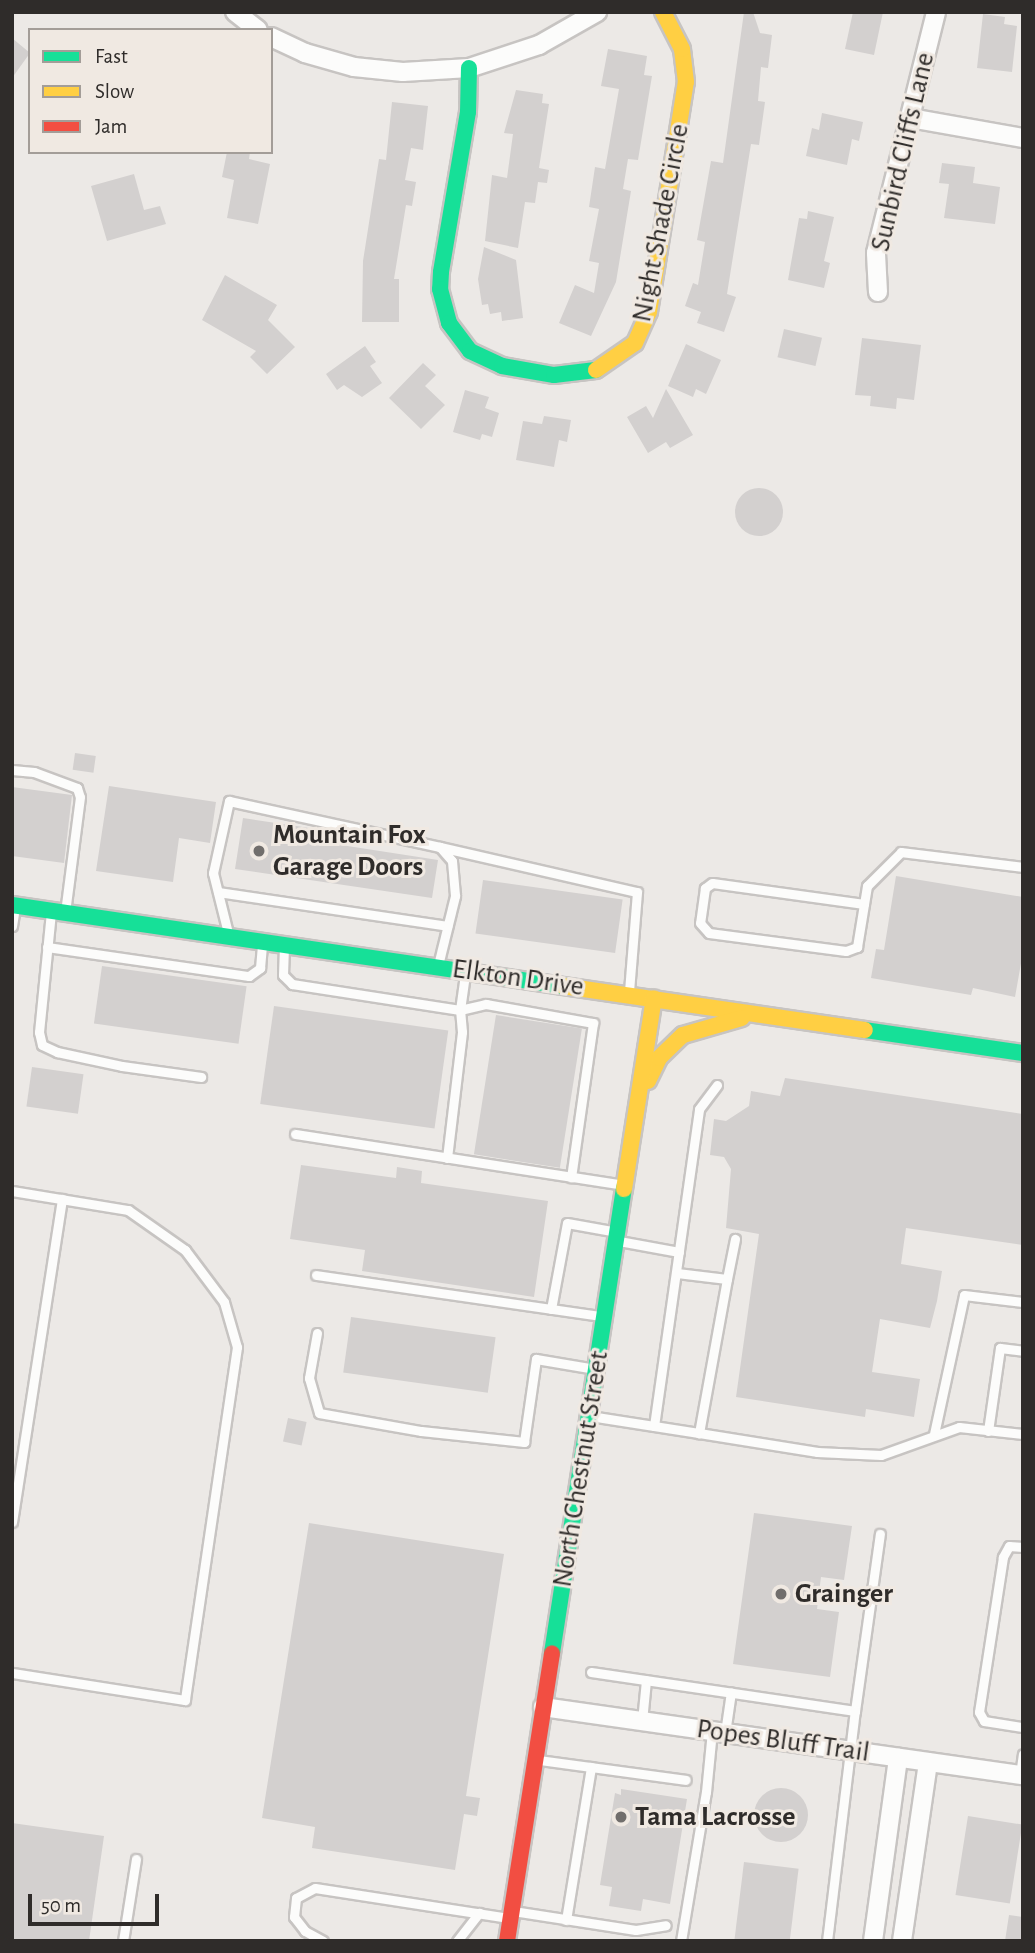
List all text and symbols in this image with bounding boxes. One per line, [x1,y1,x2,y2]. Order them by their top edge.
legend [28,28,273,154]
text: Fast [95,46,128,67]
street label: Sunbird Cliffs Lane [864,49,942,255]
text: Slow [95,81,134,102]
text: Jam [95,116,127,137]
street label: Night Shade Circle [625,121,697,325]
place label: Mountain Fox Garage Doors [273,818,426,884]
marker: Mountain Fox Garage Doors [251,843,267,859]
street label: Elkton Drive [450,952,586,1004]
street label: North Chestnut Street [546,1348,616,1590]
place label: Grainger [795,1577,893,1611]
marker: Grainger [773,1586,789,1602]
street label: Popes Bluff Trail [694,1712,872,1770]
place label: Tama Lacrosse [635,1800,795,1834]
marker: Tama Lacrosse [613,1809,629,1825]
scale bar [32,1880,163,1924]
text: 50 m [41,1895,81,1916]

